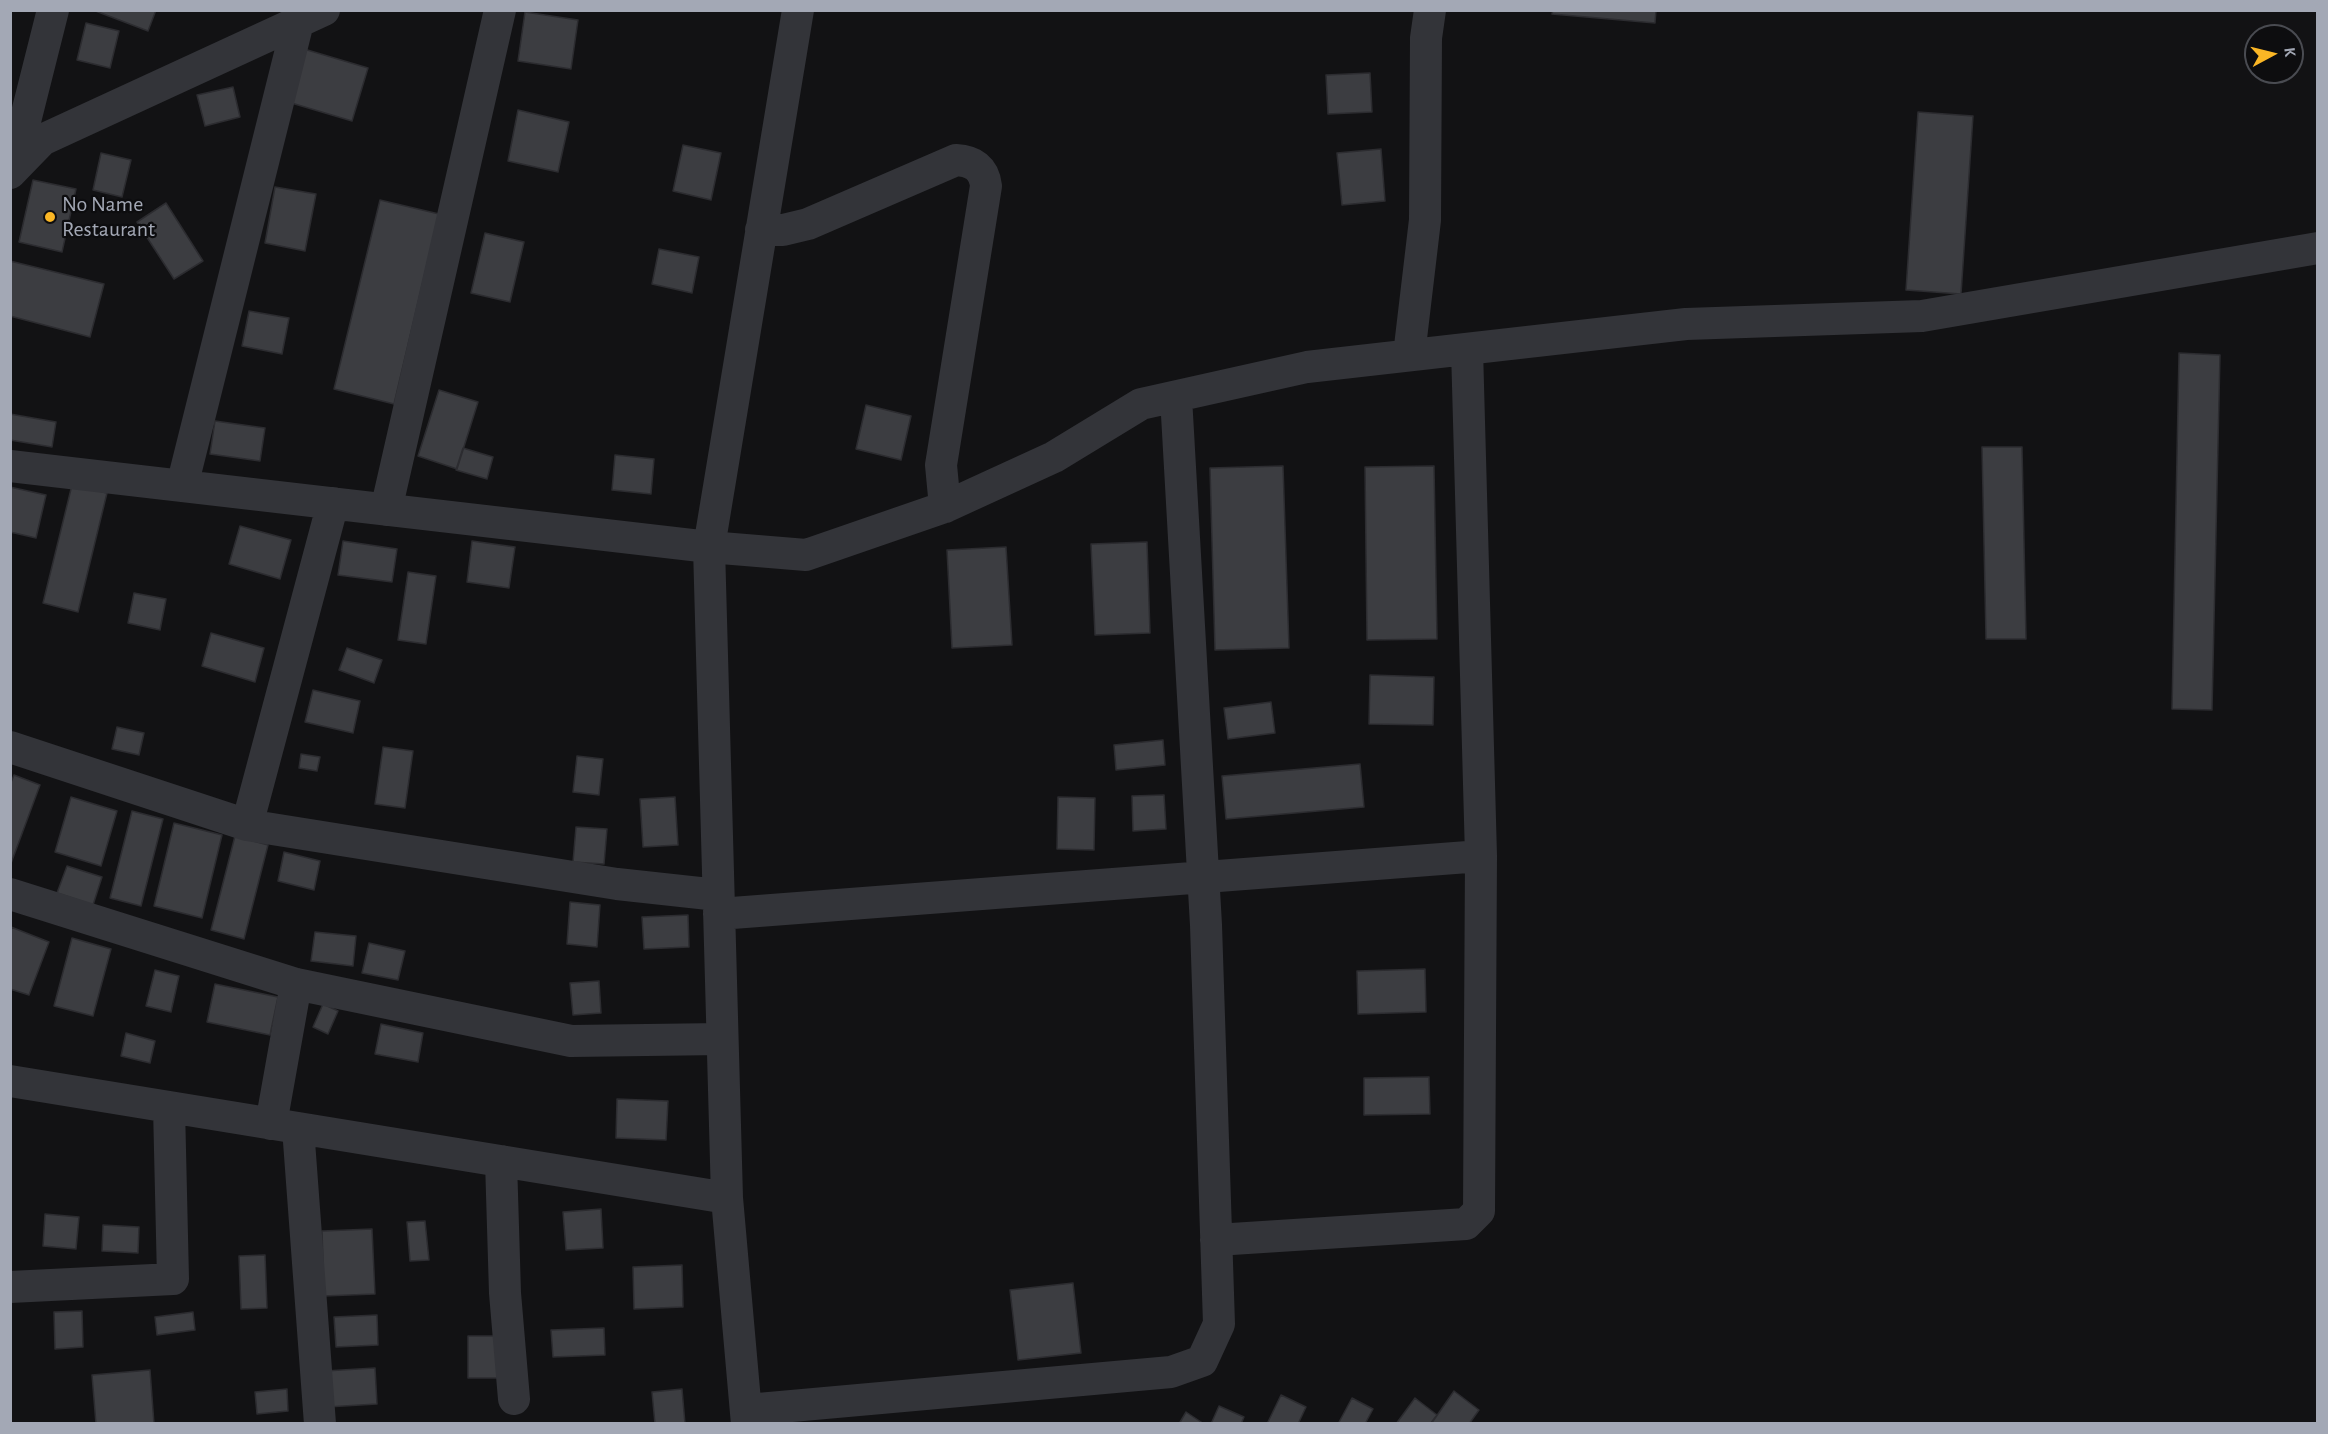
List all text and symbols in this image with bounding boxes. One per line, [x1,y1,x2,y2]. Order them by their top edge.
north arrow [2244,24,2304,84]
text: K [2281,46,2298,58]
place label: No Name Restaurant [62,191,155,242]
marker: No Name Restaurant [43,210,57,224]

